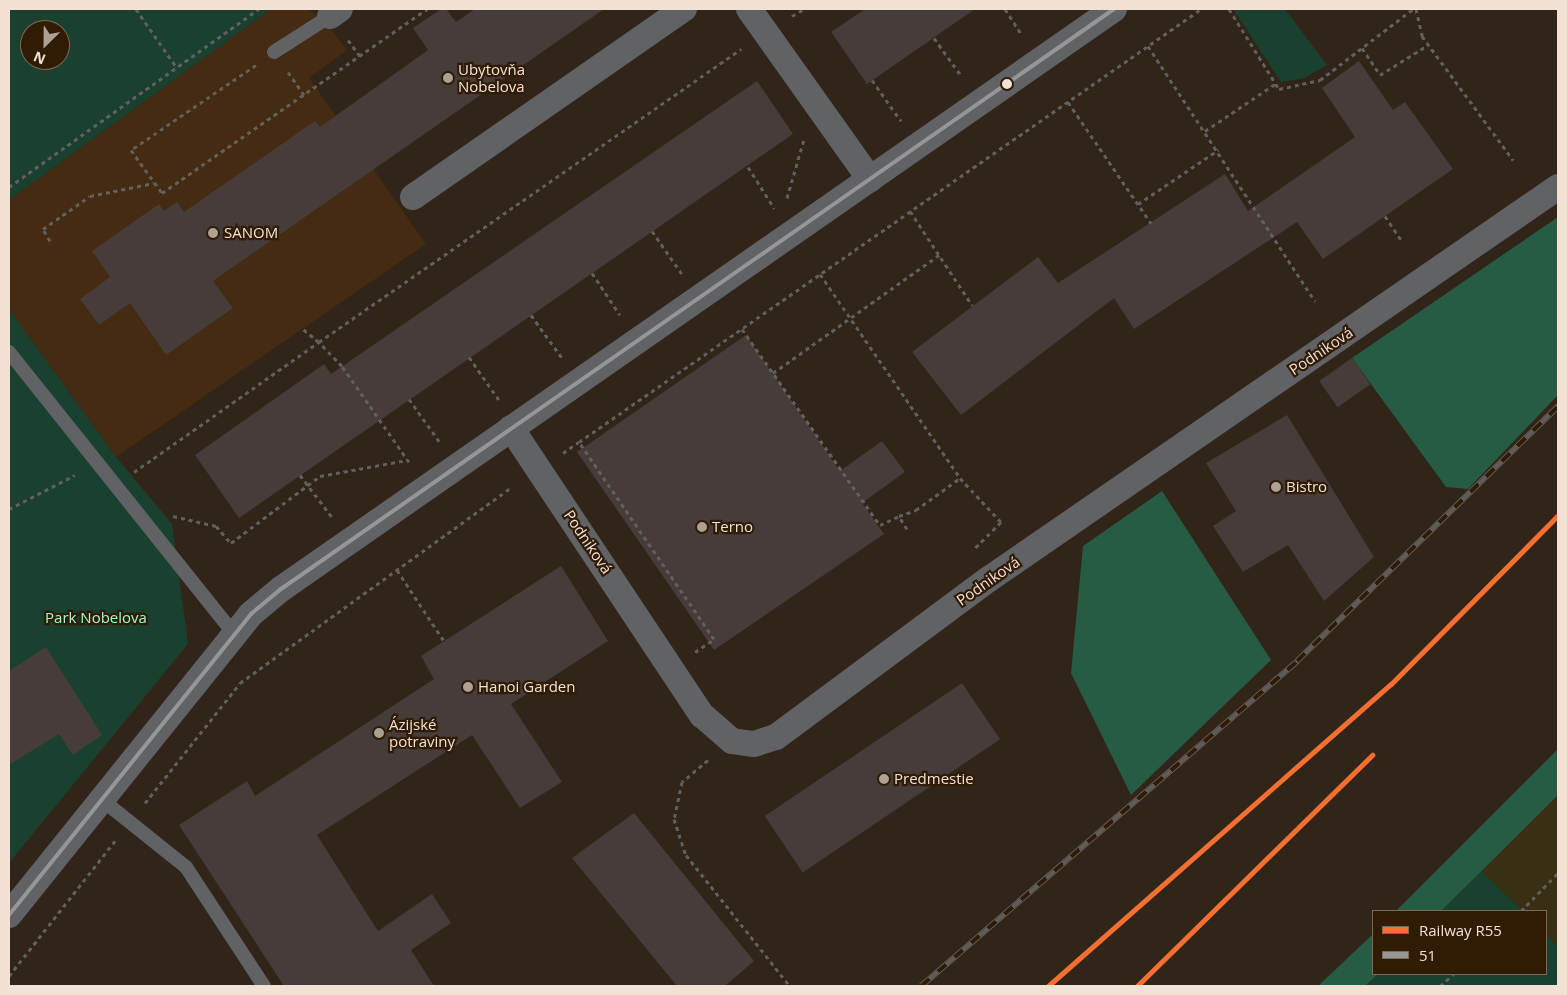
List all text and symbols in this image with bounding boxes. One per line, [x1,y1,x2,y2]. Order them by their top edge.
north arrow [20,20,70,70]
text: N [30,47,48,69]
place label: Ubytovňa Nobelova [458,60,525,95]
marker: Ubytovňa Nobelova [442,72,454,84]
unlabelled marker [1002,79,1012,89]
place label: SANOM [224,224,278,242]
marker: SANOM [206,226,220,240]
street label: Podniková [1286,323,1356,379]
place label: Bistro [1286,478,1327,496]
marker: Bistro [1270,481,1282,493]
street label: Podniková [560,507,616,577]
place label: Terno [712,518,753,536]
marker: Terno [696,521,708,533]
street label: Podniková [953,553,1023,609]
park label: Park Nobelova [45,609,147,627]
place label: Hanoi Garden [478,678,575,696]
marker: Hanoi Garden [462,681,474,693]
place label: Ázijské potraviny [389,715,455,750]
marker: Ázijské potraviny [373,727,385,739]
place label: Predmestie [894,770,974,788]
marker: Predmestie [878,773,890,785]
legend [1372,910,1547,975]
text: Railway R55 [1419,920,1502,940]
text: 51 [1419,945,1436,965]

